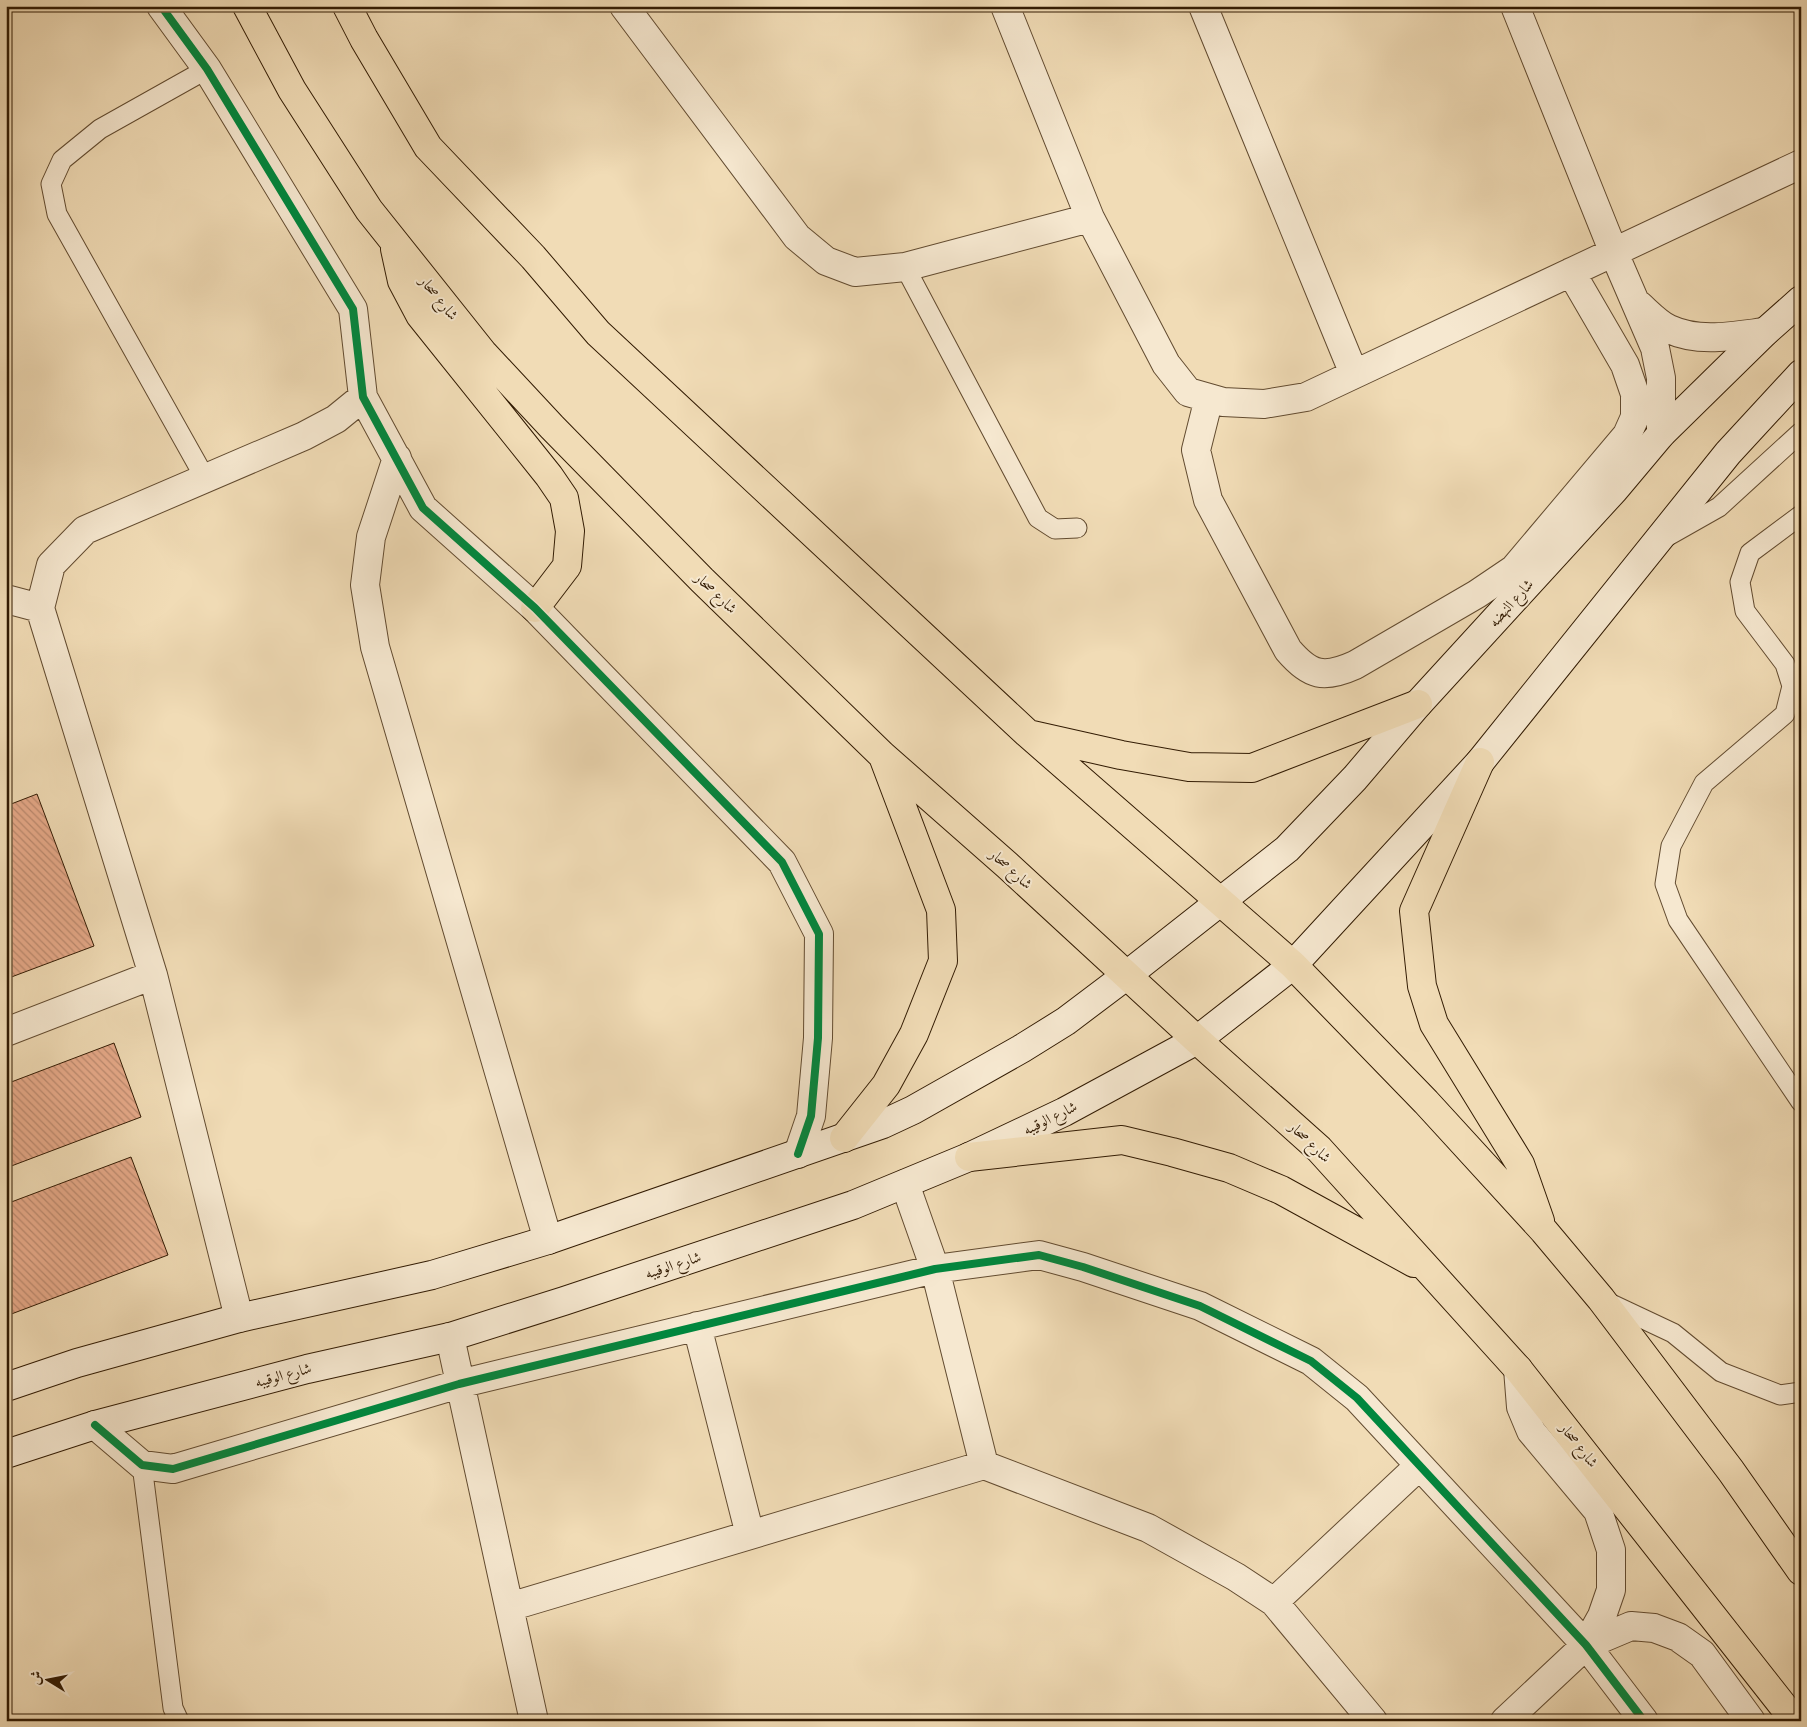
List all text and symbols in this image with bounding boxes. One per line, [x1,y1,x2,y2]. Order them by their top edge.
street label: شارع صحار [411,271,462,326]
street label: شارع صحار [687,567,741,620]
street label: شارع النهضه [1485,575,1540,633]
street label: شارع صحار [982,844,1036,896]
street label: شارع الوقيبه [1020,1097,1082,1142]
street label: شارع صحار [1281,1116,1335,1169]
street label: شارع الوقيبه [643,1248,704,1286]
street label: شارع الوقيبه [253,1359,314,1395]
street label: شارع صحار [1552,1418,1602,1473]
north arrow [22,1654,72,1704]
text: ش [26,1669,45,1686]

